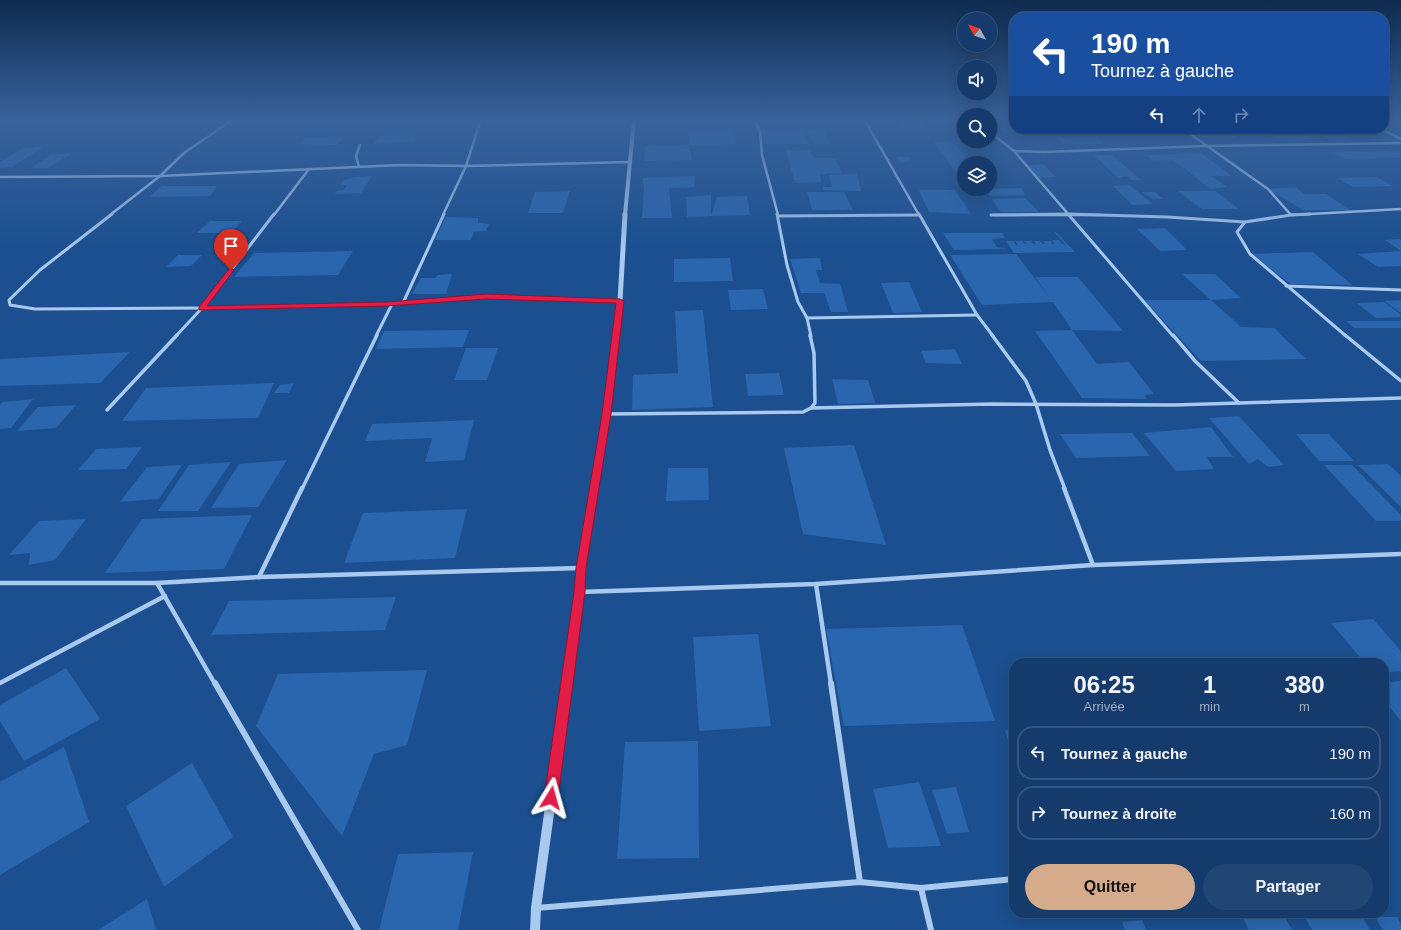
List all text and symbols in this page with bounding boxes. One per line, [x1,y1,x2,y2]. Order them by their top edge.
north arrow [957,12,997,52]
map controls [957,12,997,196]
icon: left [1025,28,1077,80]
text: 190 m [1091,28,1170,59]
button: sound [957,60,997,100]
text: Tournez à gauche [1091,61,1234,81]
icon: left [1146,104,1168,126]
icon: ahead [1188,104,1210,126]
icon: right [1230,104,1252,126]
button: search [957,108,997,148]
button: layers [957,156,997,196]
pin [214,229,248,270]
icon: arrive [220,235,242,257]
text: 06:25 [1073,671,1135,698]
text: 1 [1203,671,1216,698]
text: 380 [1285,671,1325,698]
text: Arrivée [1083,699,1125,714]
text: min [1199,699,1220,714]
text: m [1299,699,1310,714]
icon: left [1027,742,1049,764]
text: Tournez à gauche [1061,745,1187,762]
text: 190 m [1329,745,1371,762]
position arrow [530,777,572,819]
icon: right [1027,802,1049,824]
text: Tournez à droite [1061,805,1177,822]
text: 160 m [1329,805,1371,822]
button: Quitter [1025,864,1195,910]
button: Partager [1203,864,1373,910]

